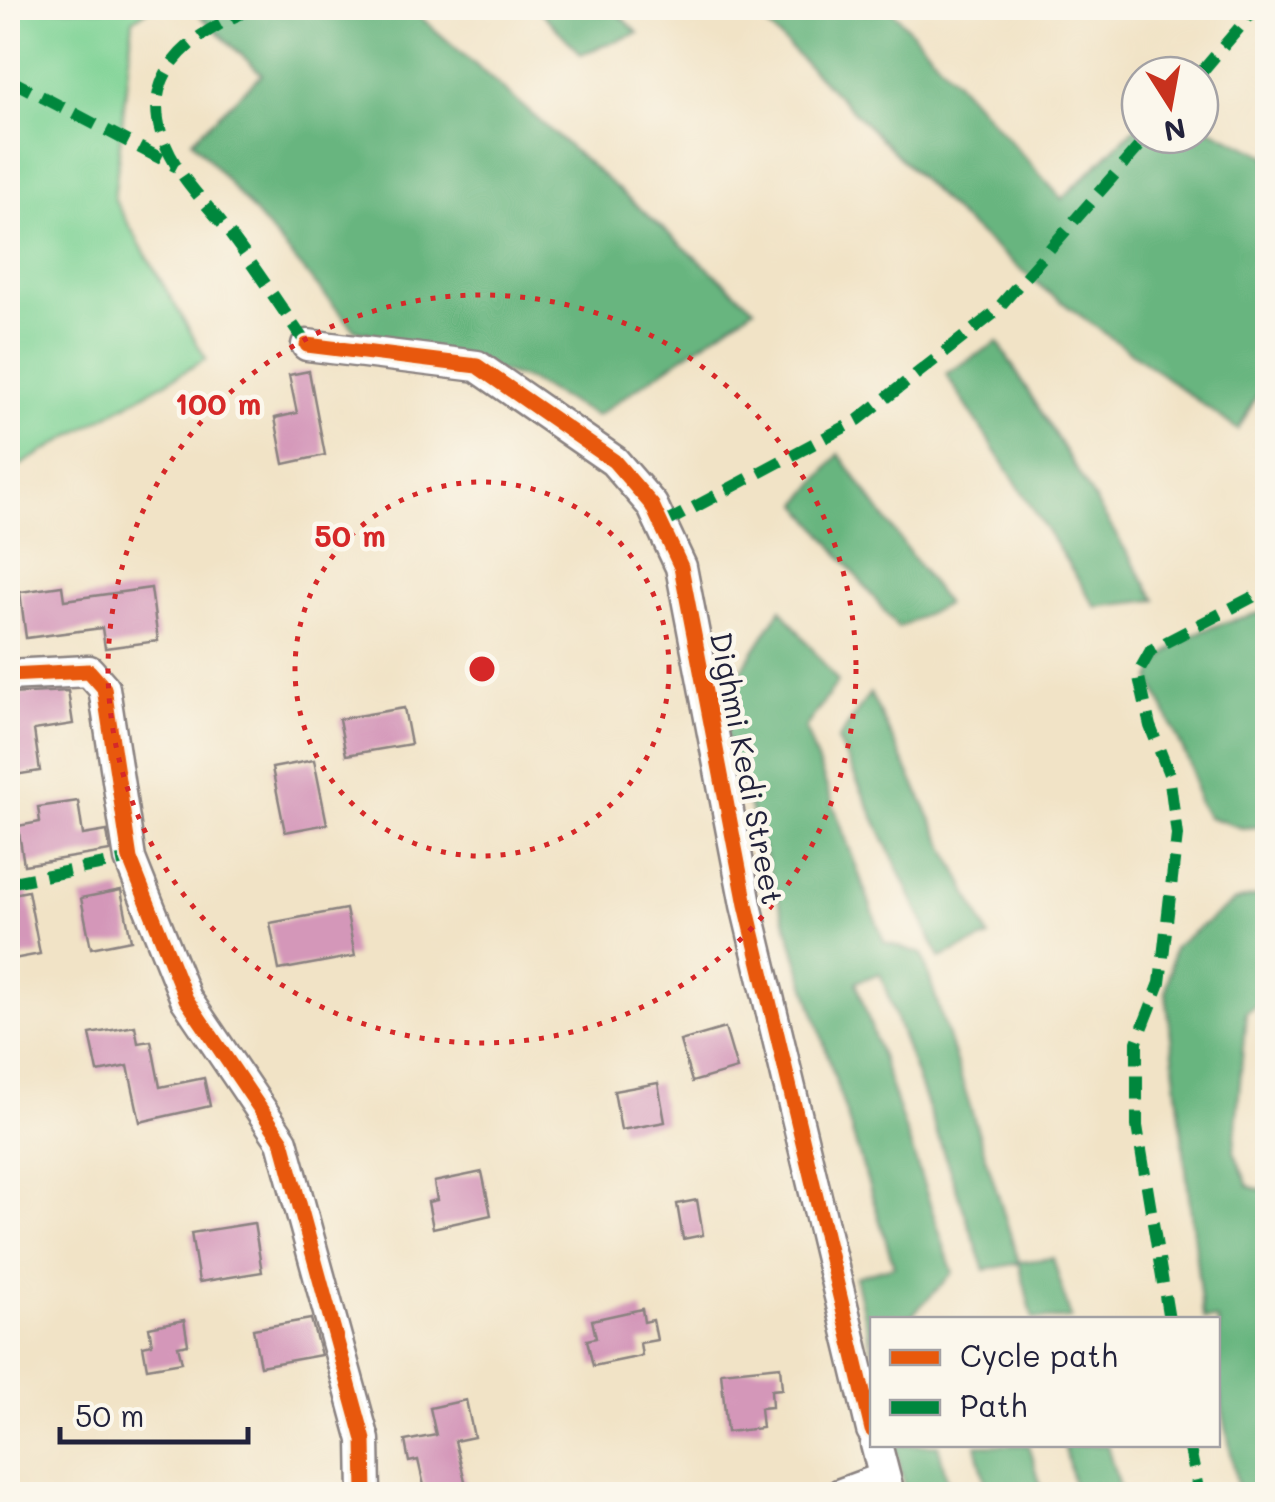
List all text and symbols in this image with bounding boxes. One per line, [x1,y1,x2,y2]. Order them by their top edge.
north arrow [1120,55,1220,155]
text: N [1161,111,1189,150]
text: 100 m [175,383,261,423]
text: 50 m [314,515,386,555]
street label: Dighmi Kedi Street [702,628,794,908]
centre of rings [464,651,500,687]
legend [870,1317,1220,1447]
text: Cycle path [960,1335,1118,1375]
scale bar [60,1382,248,1444]
text: Path [960,1385,1027,1425]
text: 50 m [75,1395,145,1435]

